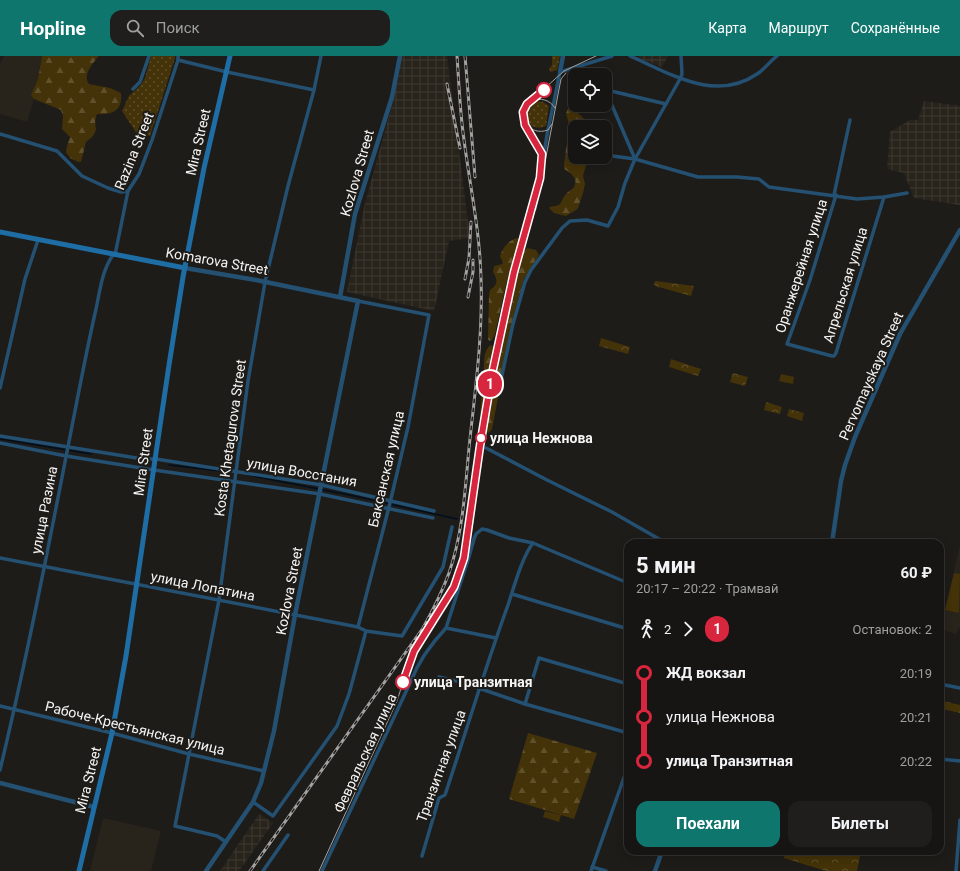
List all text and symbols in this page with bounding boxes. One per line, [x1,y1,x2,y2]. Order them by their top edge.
search box [110,10,390,46]
text: Hopline [20,17,86,40]
icon: search [124,17,146,39]
text: Поиск [156,19,200,37]
text: Карта [708,20,747,36]
text: Маршрут [769,20,829,36]
text: Сохранённые [851,20,940,36]
map controls [568,68,612,164]
button: locate [568,68,612,112]
unlabelled marker [536,82,552,98]
street label: Mira Street [183,107,214,177]
street label: Razina Street [111,109,157,192]
button: layers [568,120,612,164]
street label: Kozlova Street [337,127,377,218]
street label: Оранжерейная улица [772,197,830,335]
street label: Апрельская улица [820,225,870,345]
street label: Komarova Street [165,244,270,278]
street label: Pervomayskaya Street [836,309,907,443]
street label: Kosta Khetagurova Street [211,358,249,518]
line badge: 1 [477,371,503,397]
text: 1 [486,376,494,392]
street label: Баксанская улица [365,409,407,529]
street label: Mira Street [130,427,156,497]
place label: улица Нежнова [490,430,593,446]
marker: улица Нежнова [475,432,487,444]
street label: улица Восстания [246,454,358,490]
street label: улица Разина [28,465,60,555]
street label: Kozlova Street [273,545,305,636]
text: 5 мин [636,553,696,578]
text: 60 ₽ [900,564,932,582]
street label: улица Лопатина [150,568,256,604]
text: 20:17 – 20:22 · Трамвай [636,581,778,596]
icon: walk [636,618,658,640]
icon: forward [677,618,699,640]
text: 1 [713,621,721,637]
text: 2 [664,622,671,637]
text: Остановок: 2 [853,622,932,637]
text: ЖД вокзал [666,664,746,682]
text: 20:19 [900,666,932,681]
marker: улица Транзитная [395,674,411,690]
place label: улица Транзитная [414,674,533,690]
street label: Февральская улица [330,691,400,815]
street label: Рабоче-Крестьянская улица [43,698,227,758]
street label: Транзитная улица [413,708,469,824]
text: улица Нежнова [666,708,775,726]
text: 20:21 [900,710,932,725]
street label: Mira Street [72,745,104,815]
text: улица Транзитная [666,752,793,770]
text: 20:22 [900,754,932,769]
button: Поехали [636,801,780,847]
button: Билеты [788,801,932,847]

